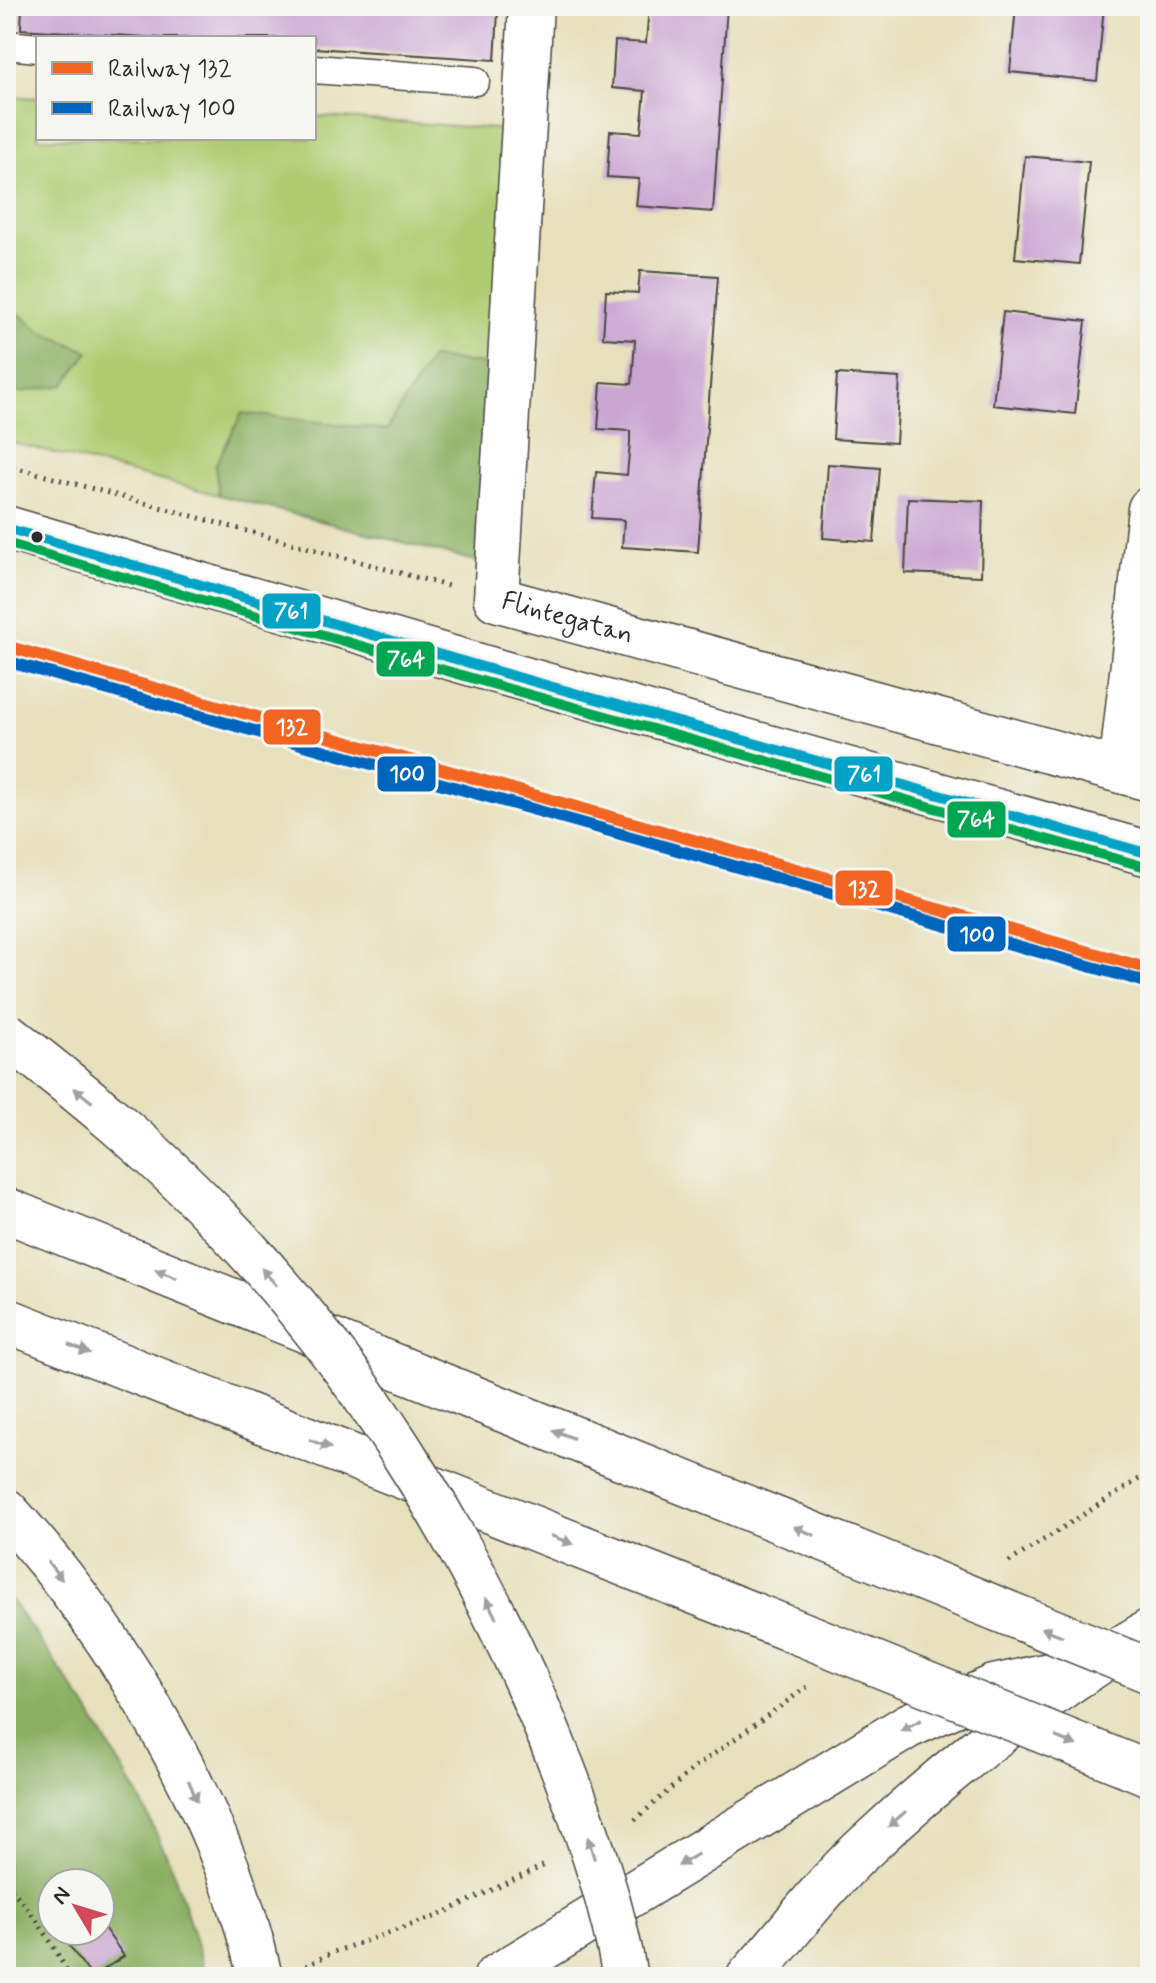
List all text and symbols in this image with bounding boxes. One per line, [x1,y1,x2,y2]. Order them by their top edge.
legend [36,36,316,140]
text: Railway 132 [108,54,232,85]
text: Railway 100 [108,94,236,125]
unlabelled marker [29,529,45,545]
street label: Flintegatan [498,584,637,653]
line badge: 761 [261,592,322,630]
text: 761 [274,599,308,627]
line badge: 764 [375,640,436,678]
text: 764 [387,647,425,675]
line badge: 132 [262,708,322,746]
text: 132 [276,714,308,742]
line badge: 100 [376,755,437,793]
line badge: 761 [833,755,894,793]
text: 100 [389,761,425,789]
text: 761 [847,762,881,790]
line badge: 764 [946,800,1007,839]
text: 764 [957,807,995,835]
line badge: 132 [834,869,894,907]
text: 132 [848,876,880,904]
line badge: 100 [946,915,1007,953]
text: 100 [959,922,995,950]
one-way arrow [73,1087,93,1104]
one-way arrow [154,1267,178,1280]
one-way arrow [260,1267,278,1286]
one-way arrow [67,1343,91,1356]
one-way arrow [551,1427,575,1440]
one-way arrow [308,1438,332,1451]
one-way arrow [793,1525,816,1538]
one-way arrow [550,1534,574,1547]
one-way arrow [47,1561,63,1581]
one-way arrow [484,1596,498,1620]
one-way arrow [1040,1625,1064,1638]
one-way arrow [899,1719,922,1732]
one-way arrow [1054,1734,1078,1747]
one-way arrow [186,1779,199,1803]
one-way arrow [888,1810,908,1827]
one-way arrow [584,1835,597,1859]
one-way arrow [677,1852,699,1866]
north arrow [36,1867,116,1947]
text: N [46,1882,77,1910]

